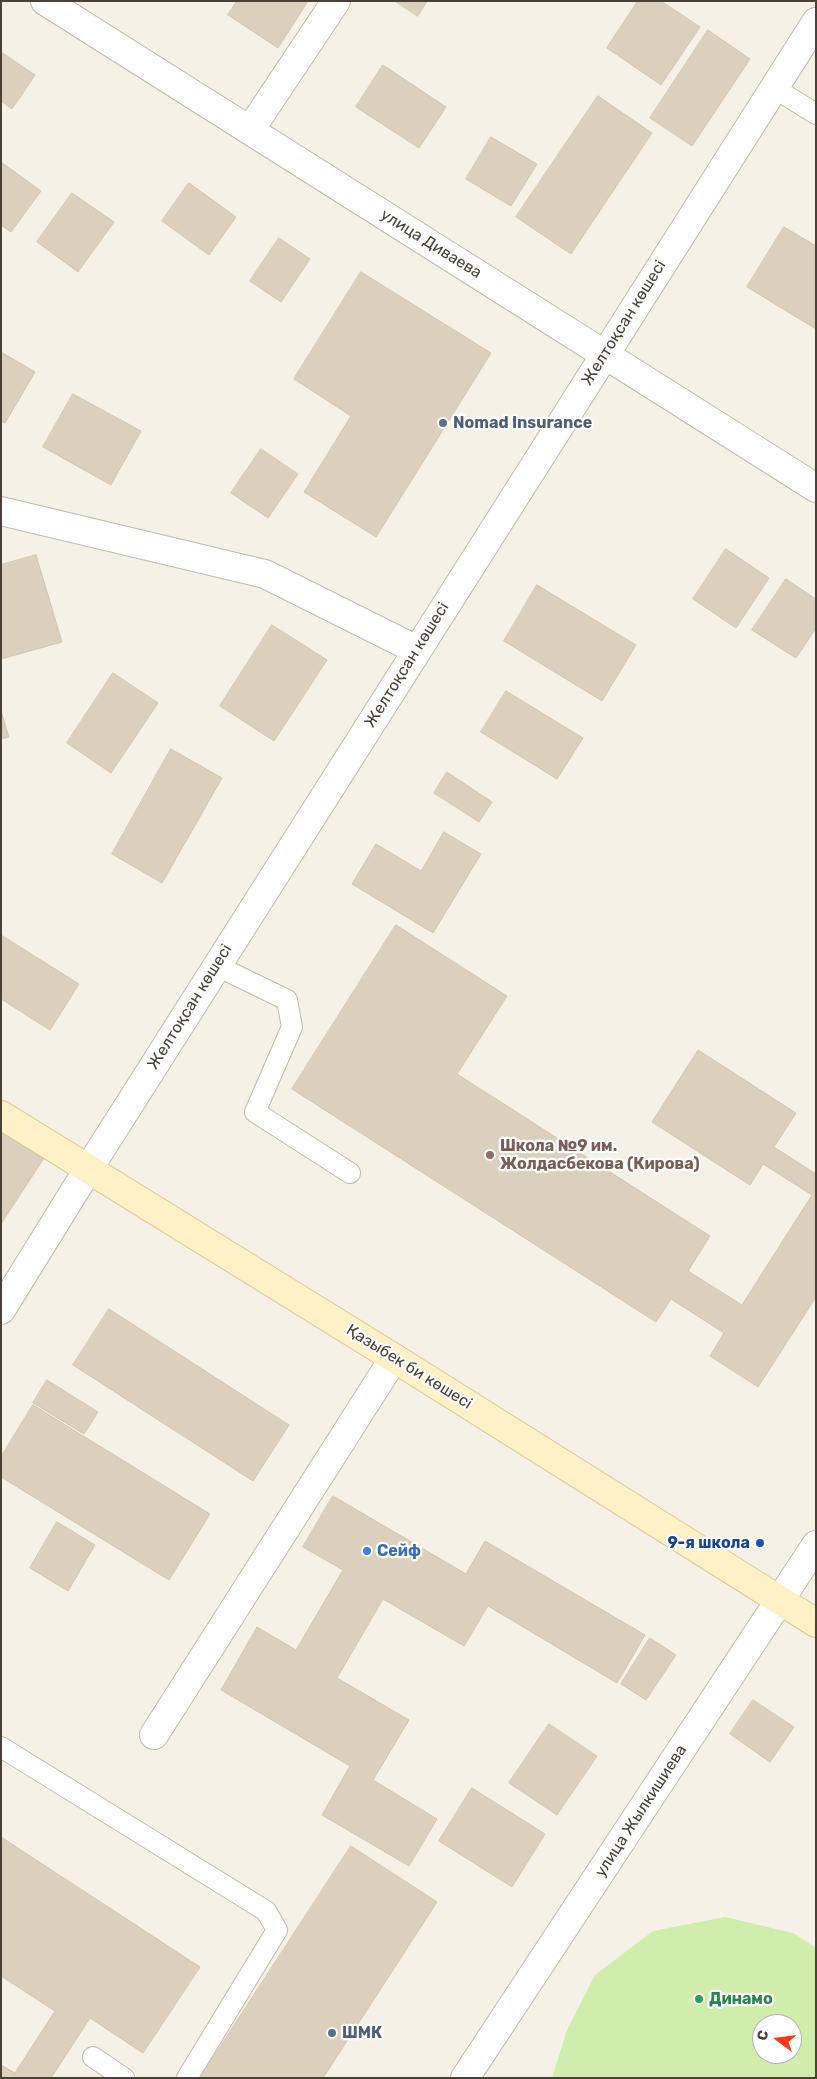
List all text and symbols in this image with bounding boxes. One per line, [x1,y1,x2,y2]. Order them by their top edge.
street label: улица Диваева [377,205,485,283]
street label: Желтоқсан көшесі [578,257,670,389]
place label: Nomad Insurance [453,413,592,433]
marker: Nomad Insurance [437,417,449,429]
street label: Желтоқсан көшесі [361,599,453,731]
street label: Желтоқсан көшесі [144,941,236,1073]
place label: Школа №9 им. Жолдасбекова (Кирова) [500,1136,700,1174]
marker: Школа №9 им. Жолдасбекова (Кирова) [484,1149,496,1161]
street label: Қазыбек би көшесі [343,1320,475,1414]
place label: 9-я школа [667,1533,750,1553]
marker: 9-я школа [754,1537,766,1549]
place label: Сейф [377,1541,421,1561]
marker: Сейф [361,1545,373,1557]
street label: улица Жылкишиева [591,1741,691,1881]
place label: Динамо [709,1989,773,2009]
marker: Динамо [693,1993,705,2005]
north arrow [752,2014,802,2064]
place label: ШМК [342,2023,382,2043]
marker: ШМК [326,2027,338,2039]
text: С [754,2028,772,2042]

